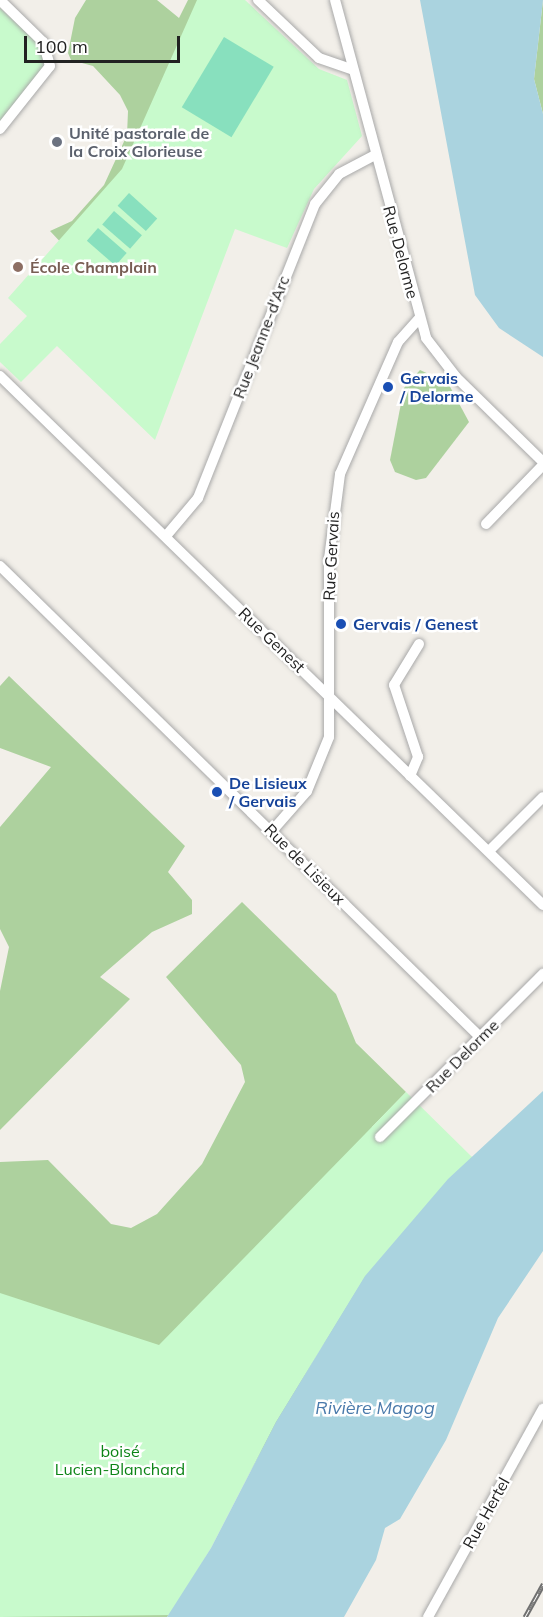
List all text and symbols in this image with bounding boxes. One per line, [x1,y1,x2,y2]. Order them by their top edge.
scale bar [27,24,183,62]
text: 100 m [35,35,88,58]
place label: Unité pastorale de la Croix Glorieuse [69,123,209,161]
marker: Unité pastorale de la Croix Glorieuse [50,135,64,149]
street label: Rue Delorme [379,203,423,301]
place label: École Champlain [30,257,157,277]
marker: École Champlain [11,260,25,274]
street label: Rue Jeanne-d'Arc [229,273,293,401]
place label: Gervais / Delorme [400,368,473,406]
marker: Gervais / Delorme [381,380,395,394]
street label: Rue Gervais [319,511,343,601]
street label: Rue Genest [235,604,309,676]
place label: Gervais / Genest [353,614,478,634]
marker: Gervais / Genest [334,617,348,631]
place label: De Lisieux / Gervais [229,773,307,811]
marker: De Lisieux / Gervais [210,785,224,799]
street label: Rue de Lisieux [261,820,349,908]
street label: Rue Delorme [422,1016,502,1096]
water label: Rivière Magog [315,1397,435,1419]
park label: boisé Lucien-Blanchard [55,1441,185,1479]
street label: Rue Hertel [459,1474,513,1552]

